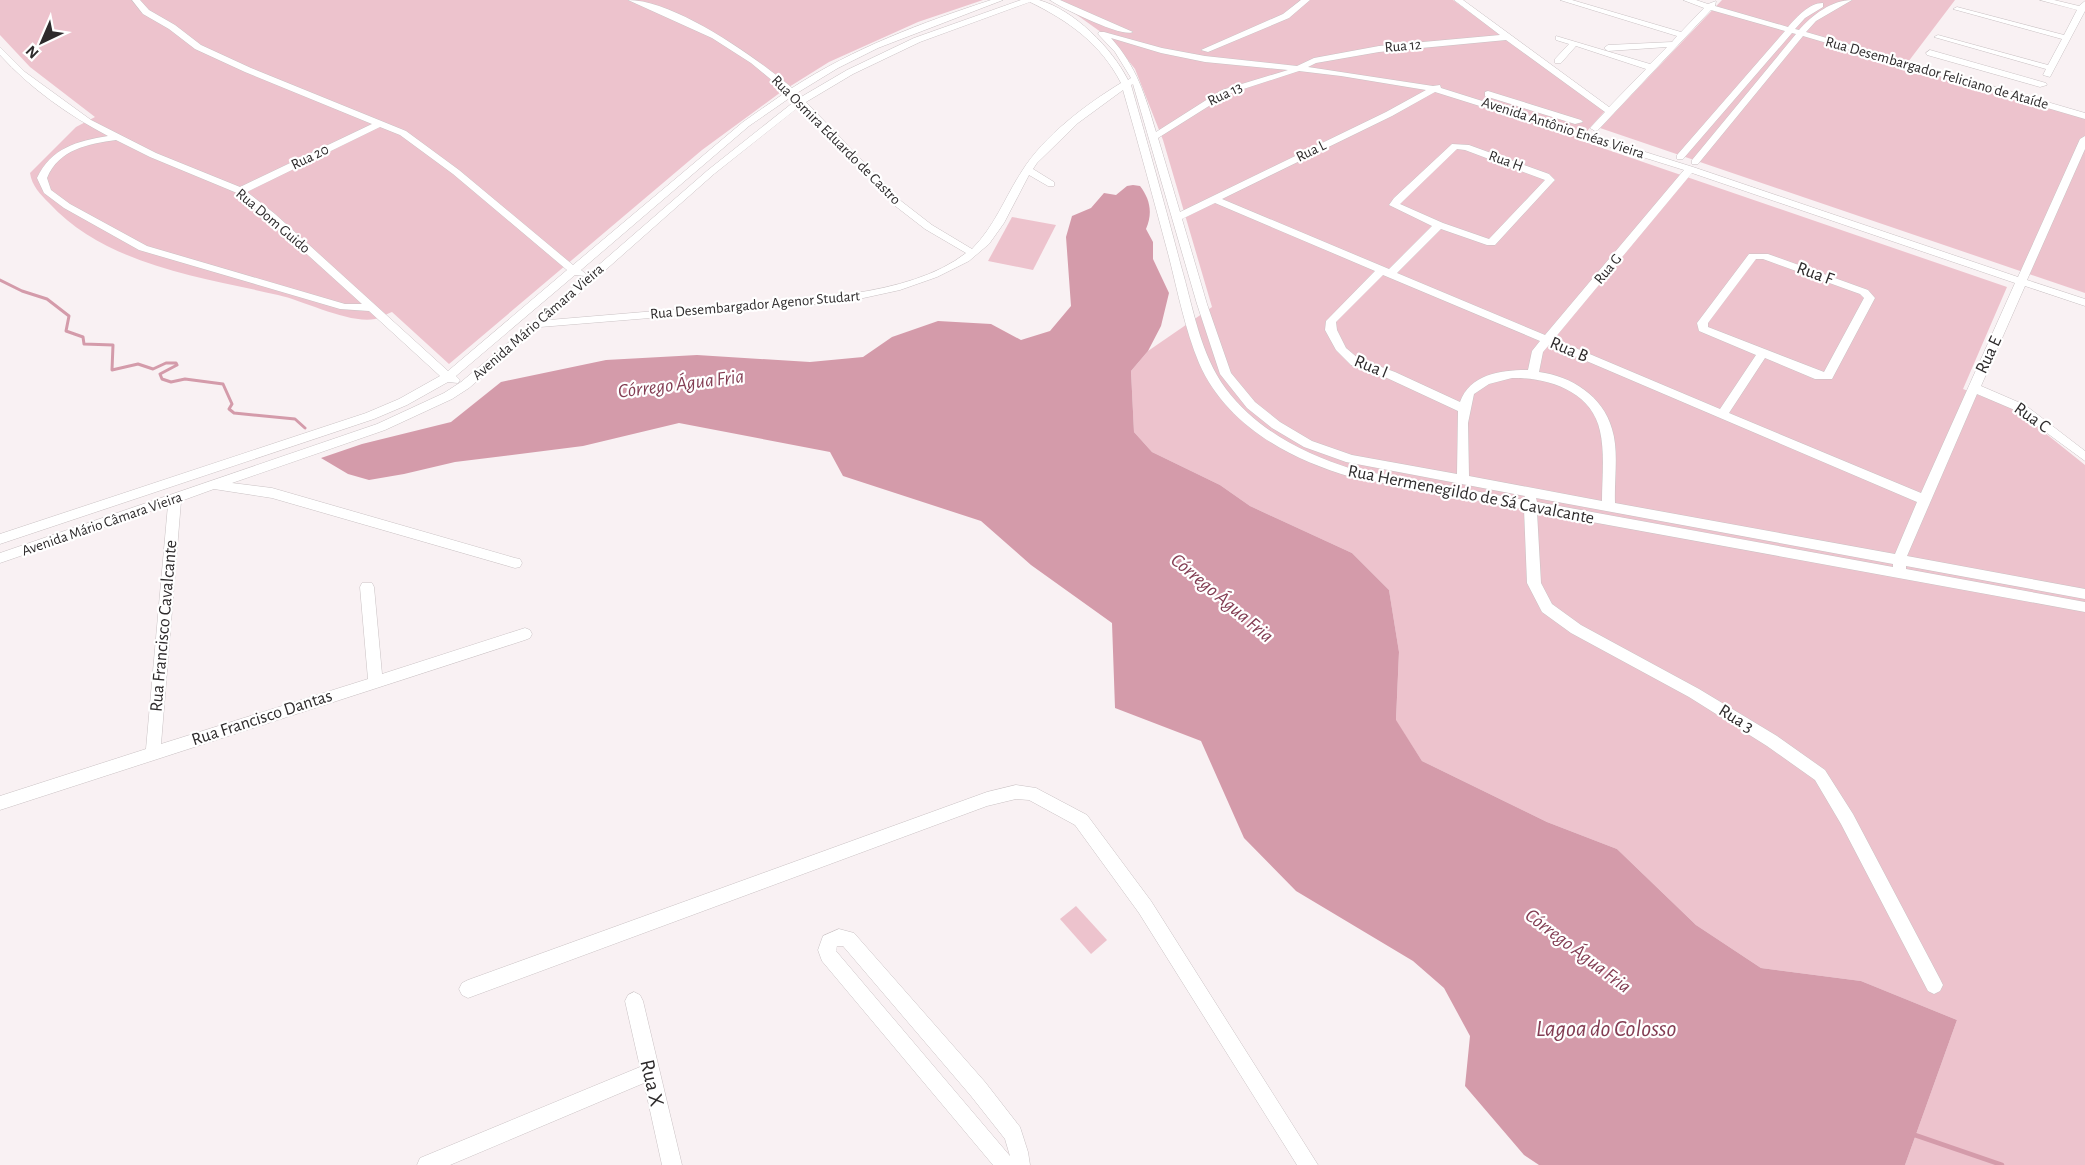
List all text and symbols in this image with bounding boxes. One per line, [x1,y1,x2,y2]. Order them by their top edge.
north arrow [12,12,72,72]
street label: Rua Desembargador Feliciano de Ataíde [1824,34,2050,112]
street label: Rua 12 [1384,37,1422,55]
text: N [23,42,42,62]
street label: Rua Osmira Eduardo de Castro [769,73,903,207]
street label: Rua 13 [1205,79,1245,109]
street label: Avenida Antônio Enéas Vieira [1480,95,1646,161]
street label: Rua L [1294,137,1329,165]
street label: Rua 20 [289,141,331,172]
street label: Rua H [1487,148,1525,174]
street label: Rua Dom Guido [233,186,313,256]
street label: Rua G [1591,251,1625,287]
street label: Rua F [1794,259,1836,289]
street label: Avenida Mário Câmara Vieira [470,261,607,383]
street label: Rua Desembargador Agenor Studart [649,288,861,322]
street label: Rua E [1973,333,2005,376]
street label: Rua B [1547,334,1591,366]
street label: Rua I [1351,352,1391,382]
water label: Córrego Água Fria [617,365,745,402]
street label: Rua C [2011,399,2053,437]
street label: Rua Hermenegildo de Sá Cavalcante [1346,462,1596,528]
street label: Avenida Mário Câmara Vieira [20,489,184,559]
street label: Rua Francisco Cavalcante [148,539,180,713]
water label: Córrego Água Fria [1167,549,1278,646]
street label: Rua Francisco Dantas [189,687,335,749]
street label: Rua 3 [1715,701,1757,737]
water label: Córrego Água Fria [1521,904,1635,997]
water label: Lagoa do Colosso [1536,1017,1676,1041]
street label: Rua X [636,1057,668,1109]

